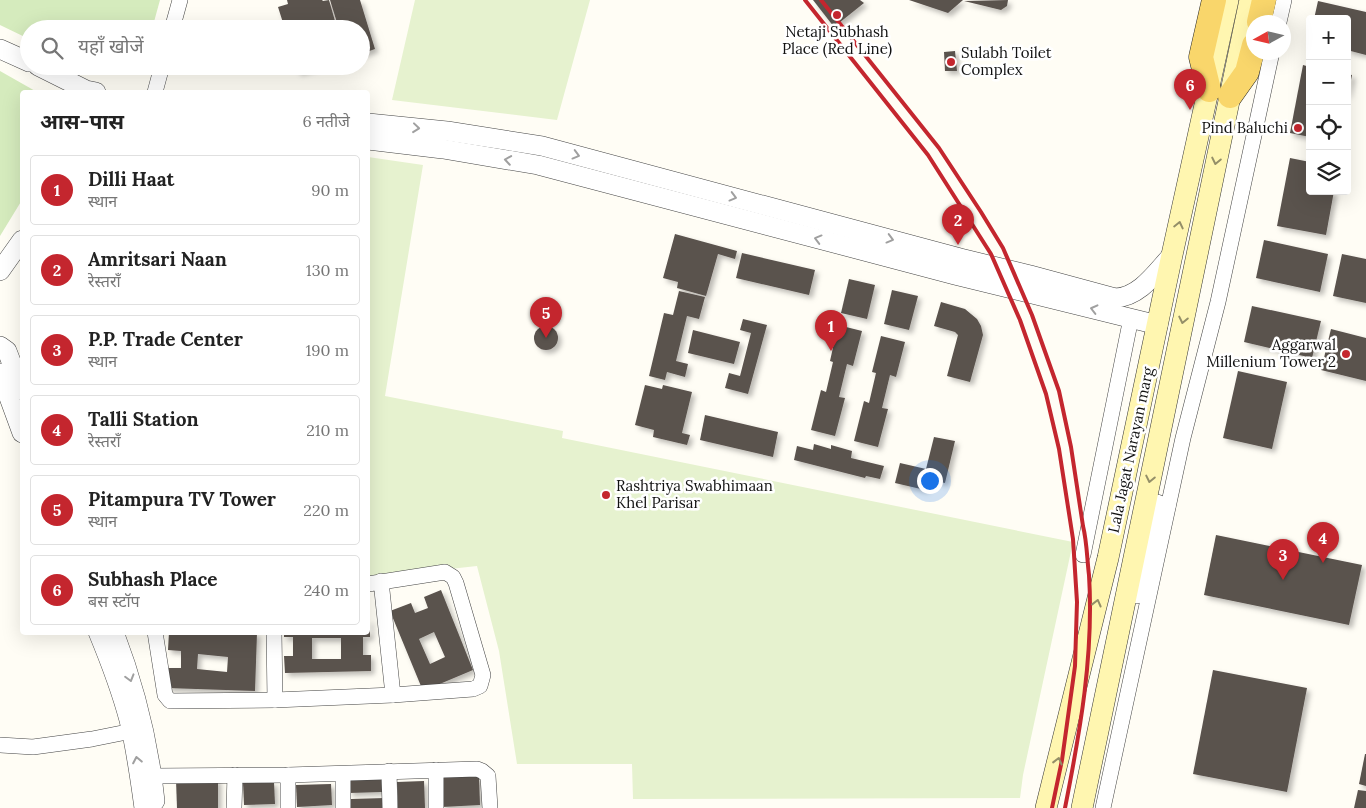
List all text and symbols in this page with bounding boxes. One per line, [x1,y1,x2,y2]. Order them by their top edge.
marker: Netaji Subhash Place (Red Line) [831,9,843,21]
north arrow [1246,15,1291,60]
map controls [1306,15,1351,195]
button: + [1306,15,1351,60]
search box [20,20,370,75]
place label: Netaji Subhash Place (Red Line) [782,22,892,59]
icon: search [38,34,66,62]
text: यहाँ खोजें [78,34,144,58]
place label: Sulabh Toilet Complex [961,43,1052,79]
marker: Sulabh Toilet Complex [945,56,957,68]
button: − [1306,60,1351,105]
pin: 6 [1174,69,1206,110]
button: locate [1306,105,1351,150]
text: आस-पास [40,108,124,135]
text: 6 नतीजे [303,111,350,131]
place label: Pind Baluchi [1201,118,1288,137]
one-way arrow [412,122,420,133]
marker: Pind Baluchi [1292,122,1304,134]
one-way arrow [572,149,580,160]
button: layers [1306,150,1351,195]
one-way arrow [503,156,512,166]
one-way arrow [1211,157,1222,166]
text: Dilli Haat [88,167,174,191]
text: 1 [54,180,60,200]
text: 90 m [311,180,349,200]
text: स्थान [88,191,117,211]
one-way arrow [729,191,737,202]
pin: 2 [942,204,974,245]
one-way arrow [1173,221,1183,230]
one-way arrow [814,234,822,244]
one-way arrow [885,234,893,244]
text: Amritsari Naan [88,247,227,271]
text: 2 [53,260,61,280]
text: 130 m [306,260,349,280]
text: रेस्तराँ [88,271,121,291]
pin: 5 [530,297,562,338]
one-way arrow [1089,304,1098,315]
pin: 1 [815,310,847,351]
one-way arrow [1178,316,1189,325]
text: P.P. Trade Center [88,327,243,351]
place label: Aggarwal Millenium Tower 2 [1206,335,1336,371]
text: 3 [53,340,61,360]
text: 190 m [305,340,349,360]
marker: Aggarwal Millenium Tower 2 [1340,348,1352,360]
text: स्थान [88,351,117,371]
street label: Lala Jagat Narayan marg [1104,365,1158,535]
text: Talli Station [88,407,199,431]
text: 4 [53,420,61,440]
text: 210 m [306,420,349,440]
text: रेस्तराँ [88,431,121,451]
your location [917,468,943,494]
one-way arrow [1145,475,1156,484]
place label: Rashtriya Swabhimaan Khel Parisar [616,476,773,512]
text: Pitampura TV Tower [88,487,276,511]
marker: Rashtriya Swabhimaan Khel Parisar [600,489,612,501]
text: 5 [53,500,61,520]
text: 220 m [303,500,349,520]
text: स्थान [88,511,117,531]
pin: 4 [1307,522,1339,563]
pin: 3 [1267,539,1299,580]
text: Subhash Place [88,567,218,591]
text: 6 [52,580,62,600]
text: 240 m [304,580,349,600]
text: बस स्टॉप [88,591,140,611]
one-way arrow [1091,598,1102,607]
one-way arrow [125,674,135,682]
one-way arrow [132,755,142,764]
one-way arrow [1052,756,1063,765]

